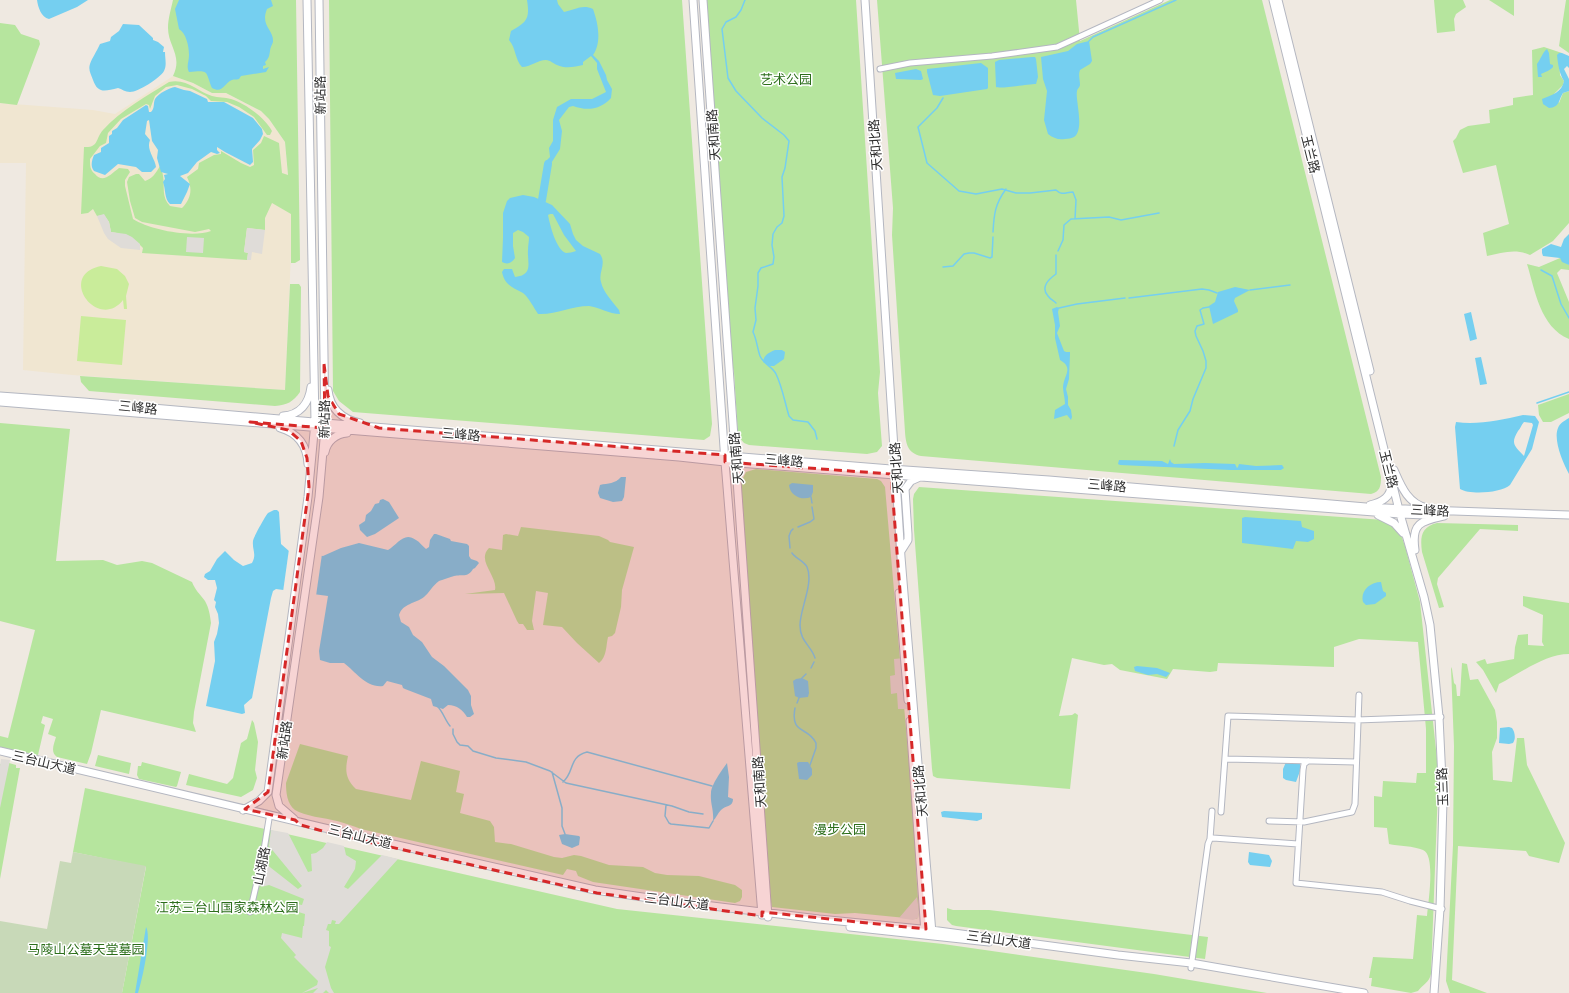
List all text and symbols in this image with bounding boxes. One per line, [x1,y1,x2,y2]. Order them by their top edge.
park label: 艺术公园 [760,71,812,87]
street label: 新站路 [312,75,328,115]
street label: 天和南路 [703,108,723,162]
street label: 天和北路 [865,118,885,172]
street label: 玉兰路 [1299,133,1323,175]
street label: 三峰路 [118,397,158,417]
street label: 新站路 [316,399,332,439]
street label: 三峰路 [441,424,481,444]
street label: 天和南路 [726,431,746,485]
street label: 天和北路 [886,441,906,495]
street label: 玉兰路 [1377,448,1401,490]
street label: 三峰路 [764,450,804,470]
street label: 三峰路 [1087,475,1127,495]
street label: 三峰路 [1410,501,1450,519]
street label: 新站路 [273,720,295,760]
street label: 三台山大道 [11,747,77,777]
street label: 天和南路 [749,755,769,809]
street label: 天和北路 [910,764,930,818]
street label: 玉兰路 [1433,767,1451,807]
street label: 三台山大道 [327,820,393,852]
park label: 漫步公园 [814,821,866,837]
street label: 山湖路 [249,845,273,887]
street label: 三台山大道 [644,889,710,913]
park label: 江苏三台山国家森林公园 [155,899,299,915]
street label: 三台山大道 [966,927,1032,951]
park label: 马陵山公墓天堂墓园 [27,941,145,957]

